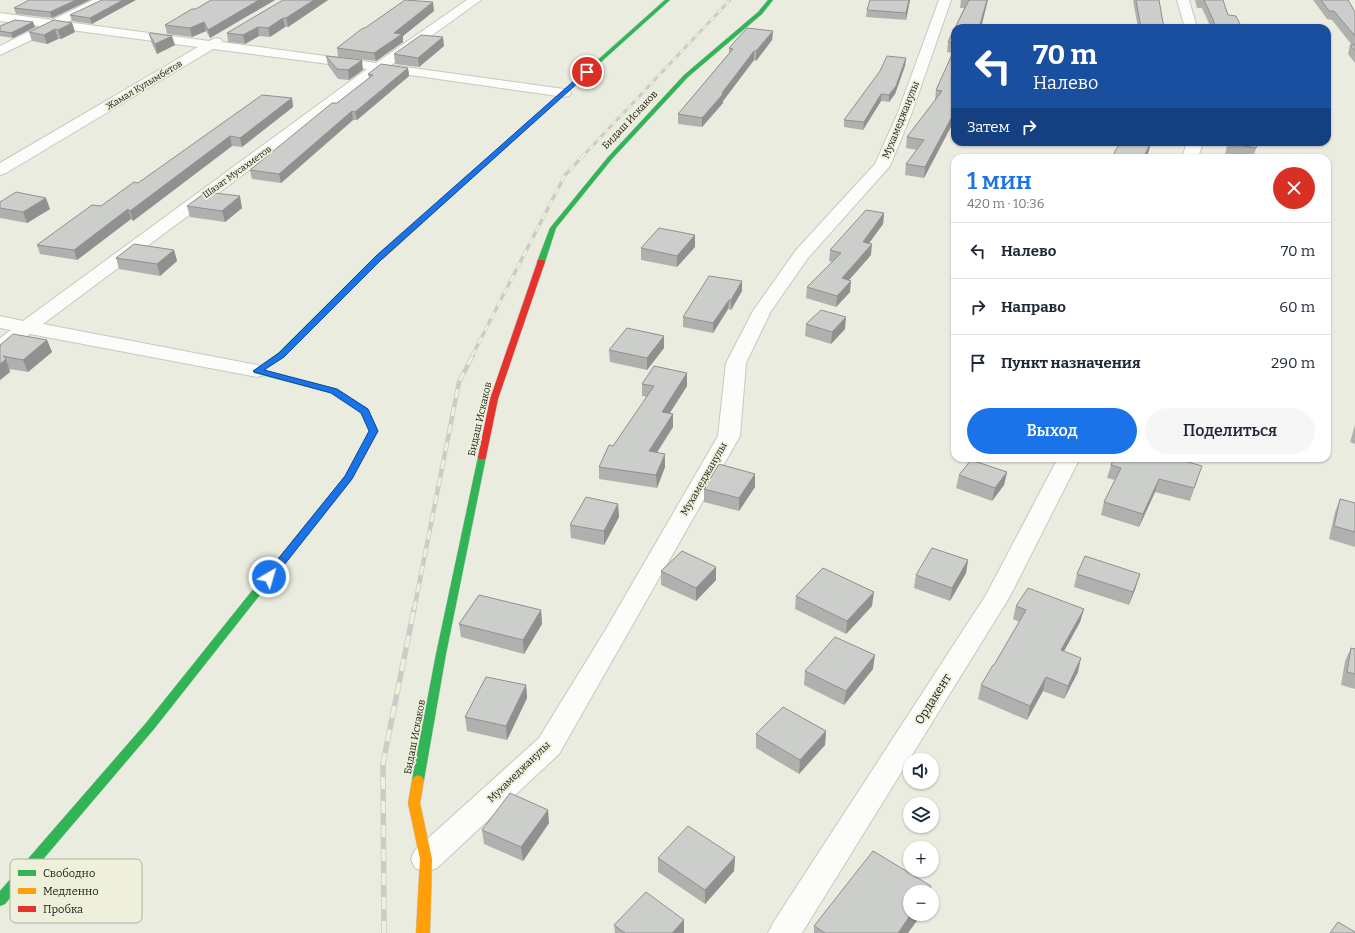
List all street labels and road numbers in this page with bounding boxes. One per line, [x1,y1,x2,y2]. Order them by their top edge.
street label: Жамал Кулымбетов [104,58,184,112]
street label: Мухамеджанулы [880,80,922,160]
street label: Бидаш Искаков [600,88,661,152]
street label: Шазат Мусахметов [201,144,273,200]
street label: Бидаш Искаков [466,380,494,457]
street label: Мухамеджанулы [678,440,730,518]
street label: Ордакент [912,671,954,727]
street label: Бидаш Искаков [402,698,428,775]
street label: Мухамеджанулы [485,739,553,805]

